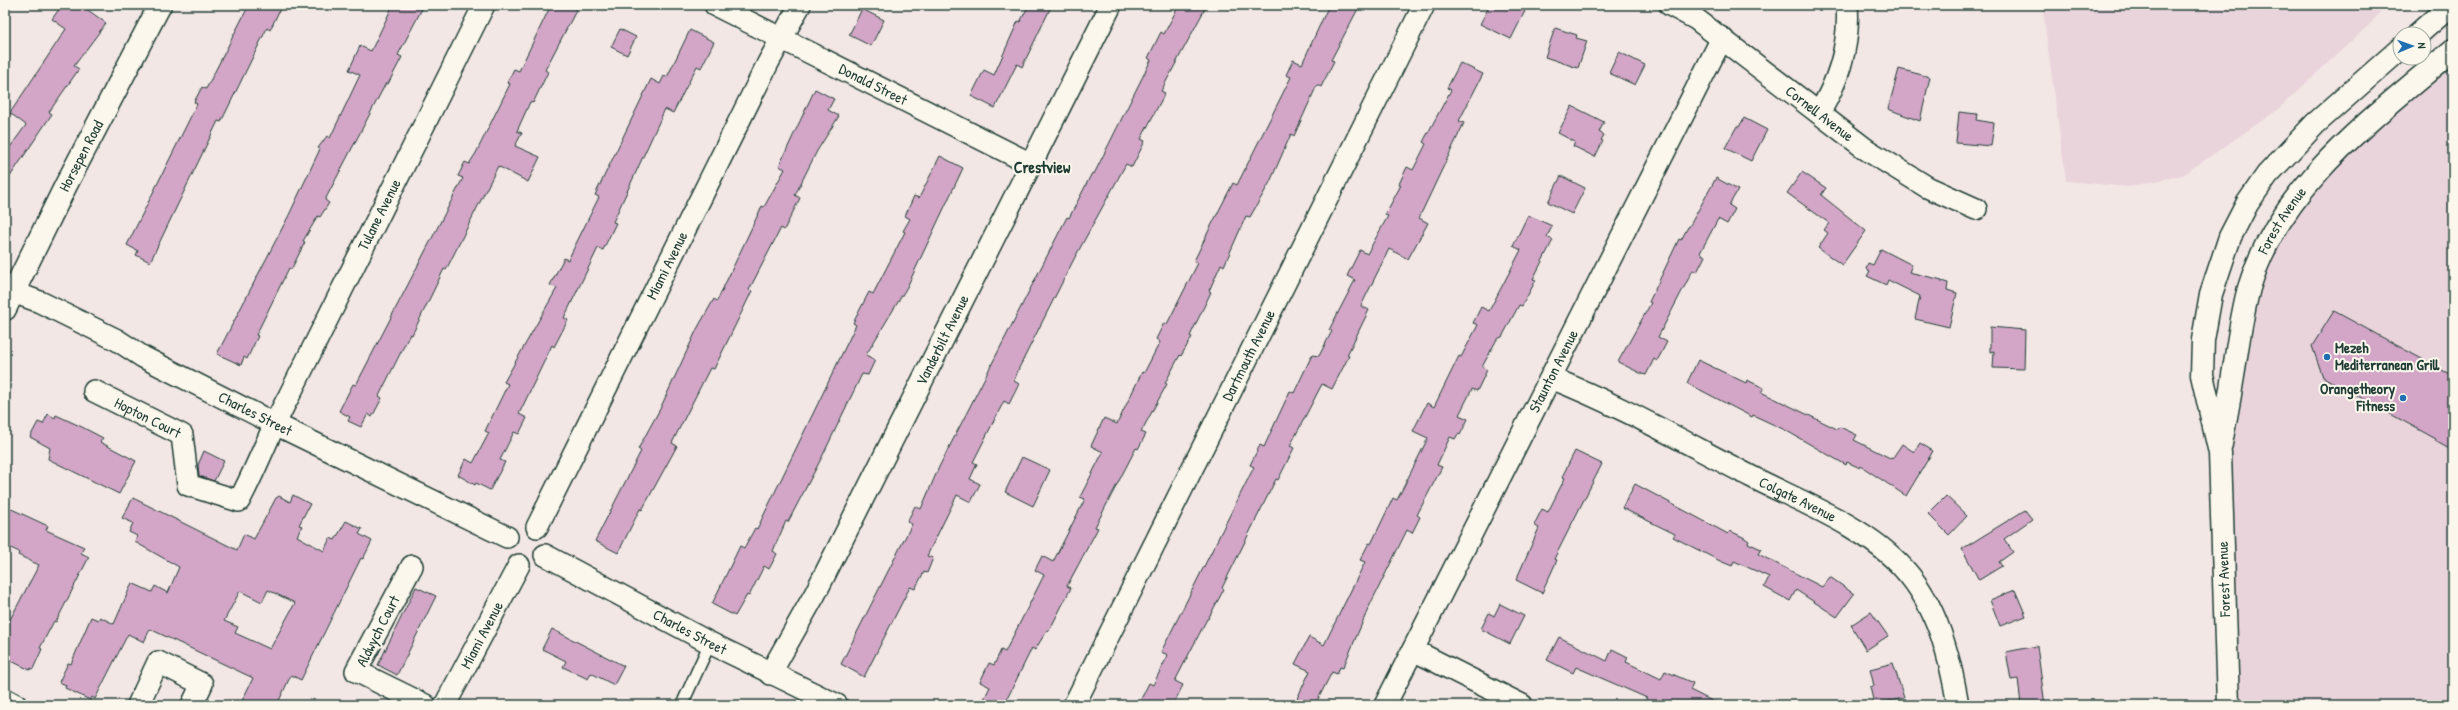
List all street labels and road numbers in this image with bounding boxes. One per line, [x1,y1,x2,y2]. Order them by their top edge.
street label: Donald Street [835,58,912,111]
street label: Cornell Avenue [1781,80,1858,146]
street label: Horsepen Road [53,116,108,195]
street label: Tulane Avenue [352,175,406,254]
street label: Forest Avenue [2252,182,2311,258]
street label: Miami Avenue [641,228,692,303]
street label: Vanderbilt Avenue [911,291,974,389]
street label: Dartmouth Avenue [1217,306,1280,404]
street label: Staunton Avenue [1523,326,1583,416]
street label: Charles Street [215,386,297,441]
street label: Hopton Court [111,392,186,443]
street label: Colgate Avenue [1756,471,1840,527]
street label: Forest Avenue [2212,541,2235,618]
street label: Aldwych Court [351,591,405,670]
street label: Miami Avenue [455,598,508,672]
street label: Charles Street [650,604,731,660]

